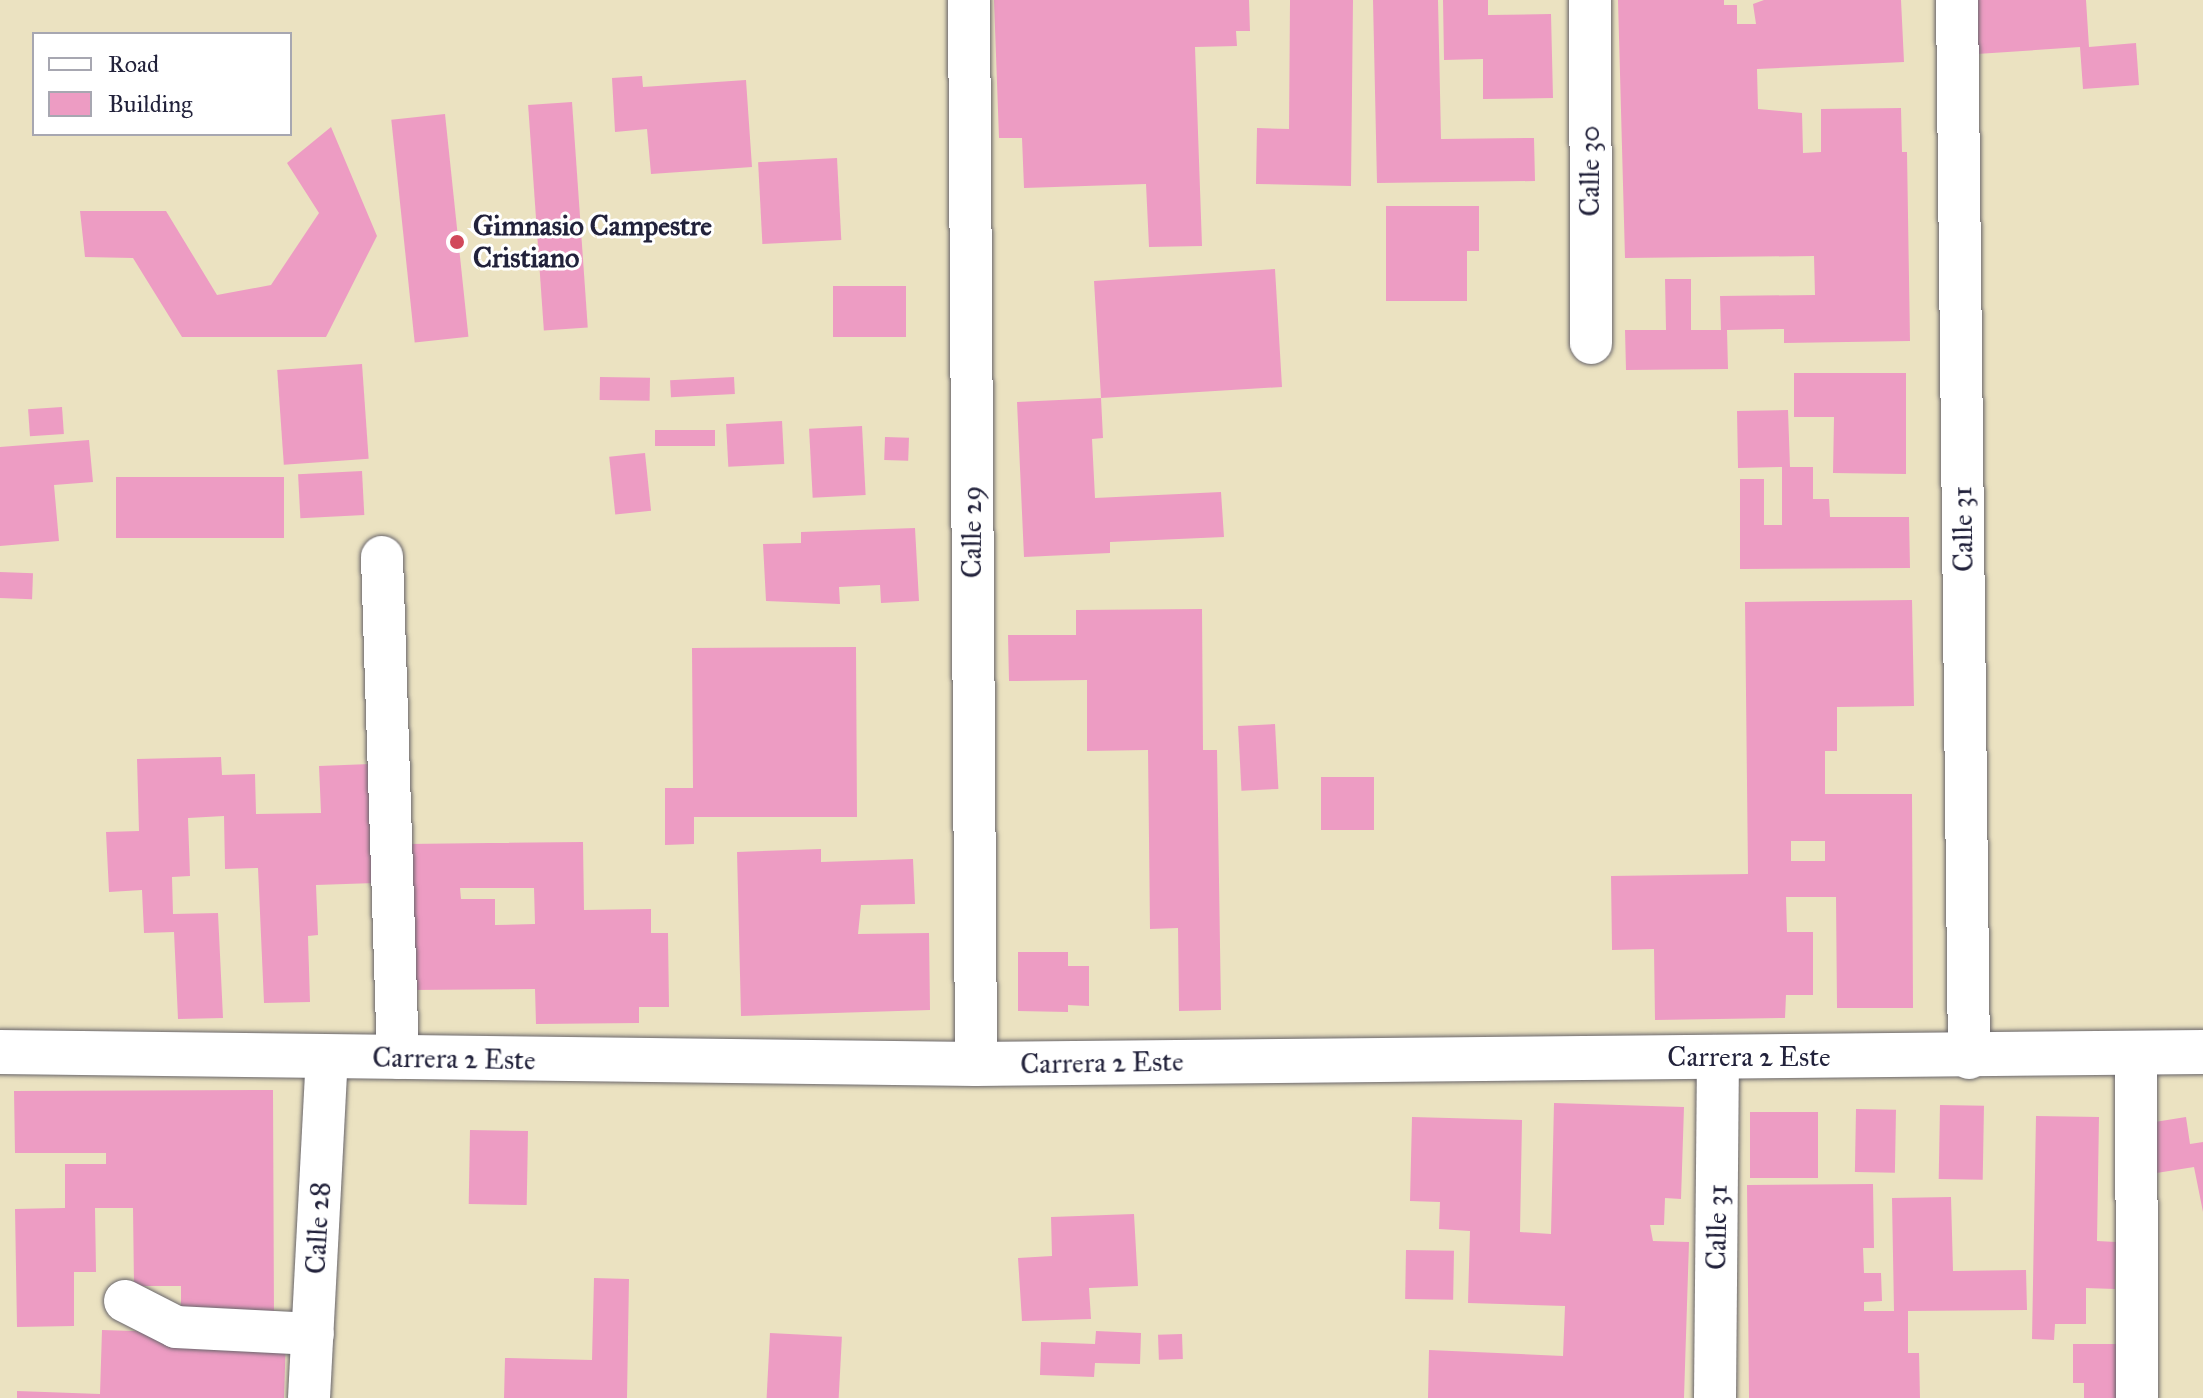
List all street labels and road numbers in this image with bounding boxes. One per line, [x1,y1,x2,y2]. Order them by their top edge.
street label: Calle 30 [1573,125,1607,217]
street label: Calle 29 [955,486,989,578]
street label: Calle 31 [1945,486,1981,572]
street label: Carrera 2 Este [1667,1040,1831,1074]
street label: Carrera 2 Este [372,1041,536,1077]
street label: Carrera 2 Este [1020,1045,1184,1081]
street label: Calle 28 [299,1181,337,1275]
street label: Calle 31 [1699,1184,1735,1270]

